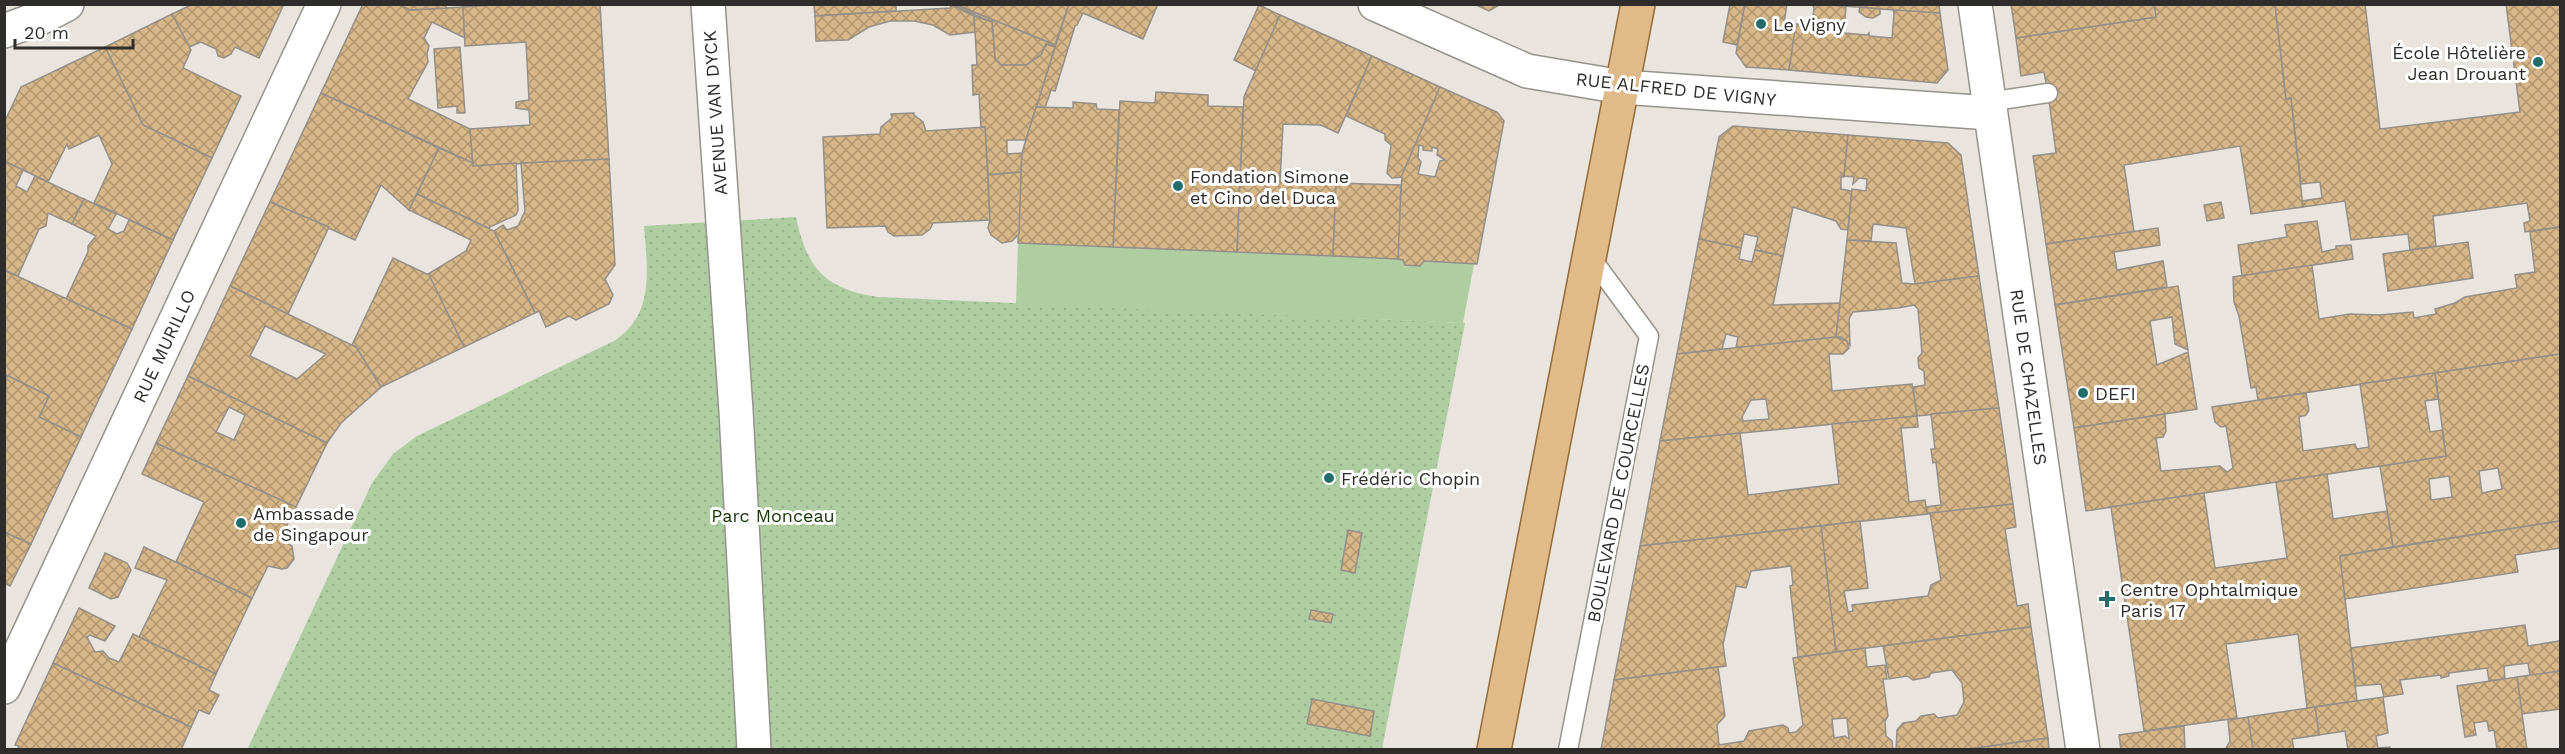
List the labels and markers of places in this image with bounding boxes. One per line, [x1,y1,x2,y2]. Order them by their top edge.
place label: Le Vigny [1773,14,1846,35]
marker: Le Vigny [1754,17,1768,31]
place label: École Hôtelière Jean Drouant [2392,42,2526,84]
marker: École Hôtelière Jean Drouant [2531,55,2545,69]
place label: Fondation Simone et Cino del Duca [1190,166,1349,208]
marker: Fondation Simone et Cino del Duca [1171,179,1185,193]
place label: DEFI [2095,383,2136,404]
marker: DEFI [2076,386,2090,400]
place label: Frédéric Chopin [1341,468,1480,489]
marker: Frédéric Chopin [1322,471,1336,485]
place label: Ambassade de Singapour [253,503,369,545]
marker: Ambassade de Singapour [234,516,248,530]
place label: Centre Ophtalmique Paris 17 [2120,579,2299,621]
marker: Centre Ophtalmique Paris 17 [2098,590,2116,608]

